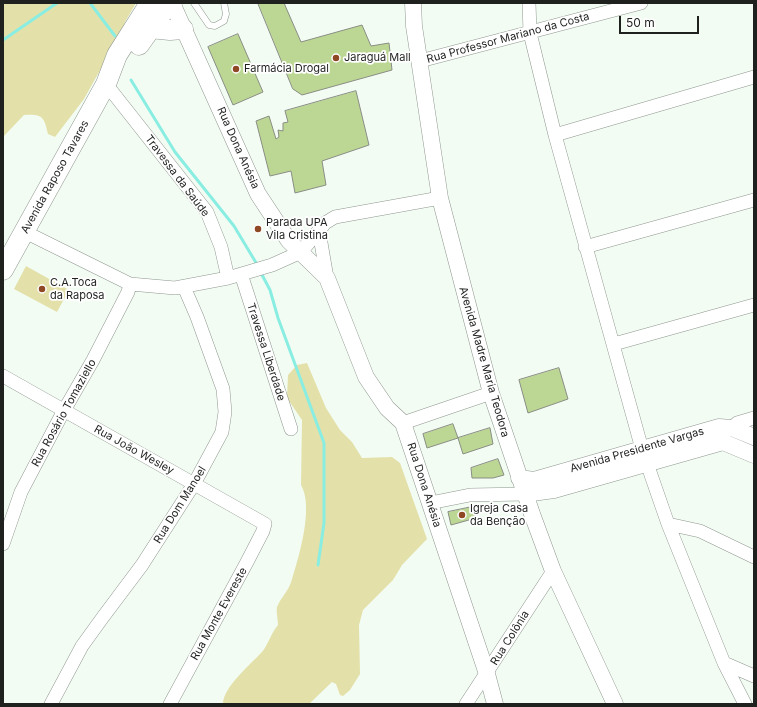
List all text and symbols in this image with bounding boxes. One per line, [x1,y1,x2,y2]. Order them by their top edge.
scale bar [621,8,701,34]
street label: Rua Professor Mariano da Costa [425,10,591,66]
text: 50 m [626,15,655,30]
place label: Jaraguá Mall [344,51,411,65]
marker: Jaraguá Mall [331,53,341,63]
place label: Farmácia Drogal [244,62,329,76]
marker: Farmácia Drogal [231,64,241,74]
street label: Rua Dona Anésia [214,105,262,191]
street label: Avenida Raposo Tavares [18,118,92,236]
street label: Travessa da Saúde [142,133,212,219]
place label: Parada UPA Vila Cristina [266,216,328,242]
marker: Parada UPA Vila Cristina [253,224,263,234]
place label: C.A.Toca da Raposa [50,276,105,302]
marker: C.A.Toca da Raposa [37,284,47,294]
street label: Avenida Madre Maria Teodora [456,285,512,439]
street label: Travessa Liberdade [244,301,288,403]
street label: Rua Rosário Tomaziello [29,357,99,469]
street label: Rua João Wesley [92,423,176,477]
street label: Avenida Presidente Vargas [568,425,706,475]
street label: Rua Dona Anésia [404,441,444,529]
street label: Rua Dom Manoel [151,464,209,546]
place label: Igreja Casa da Benção [470,502,528,528]
marker: Igreja Casa da Benção [457,510,467,520]
street label: Rua Monte Evereste [188,565,250,663]
street label: Rua Colônia [488,608,532,668]

